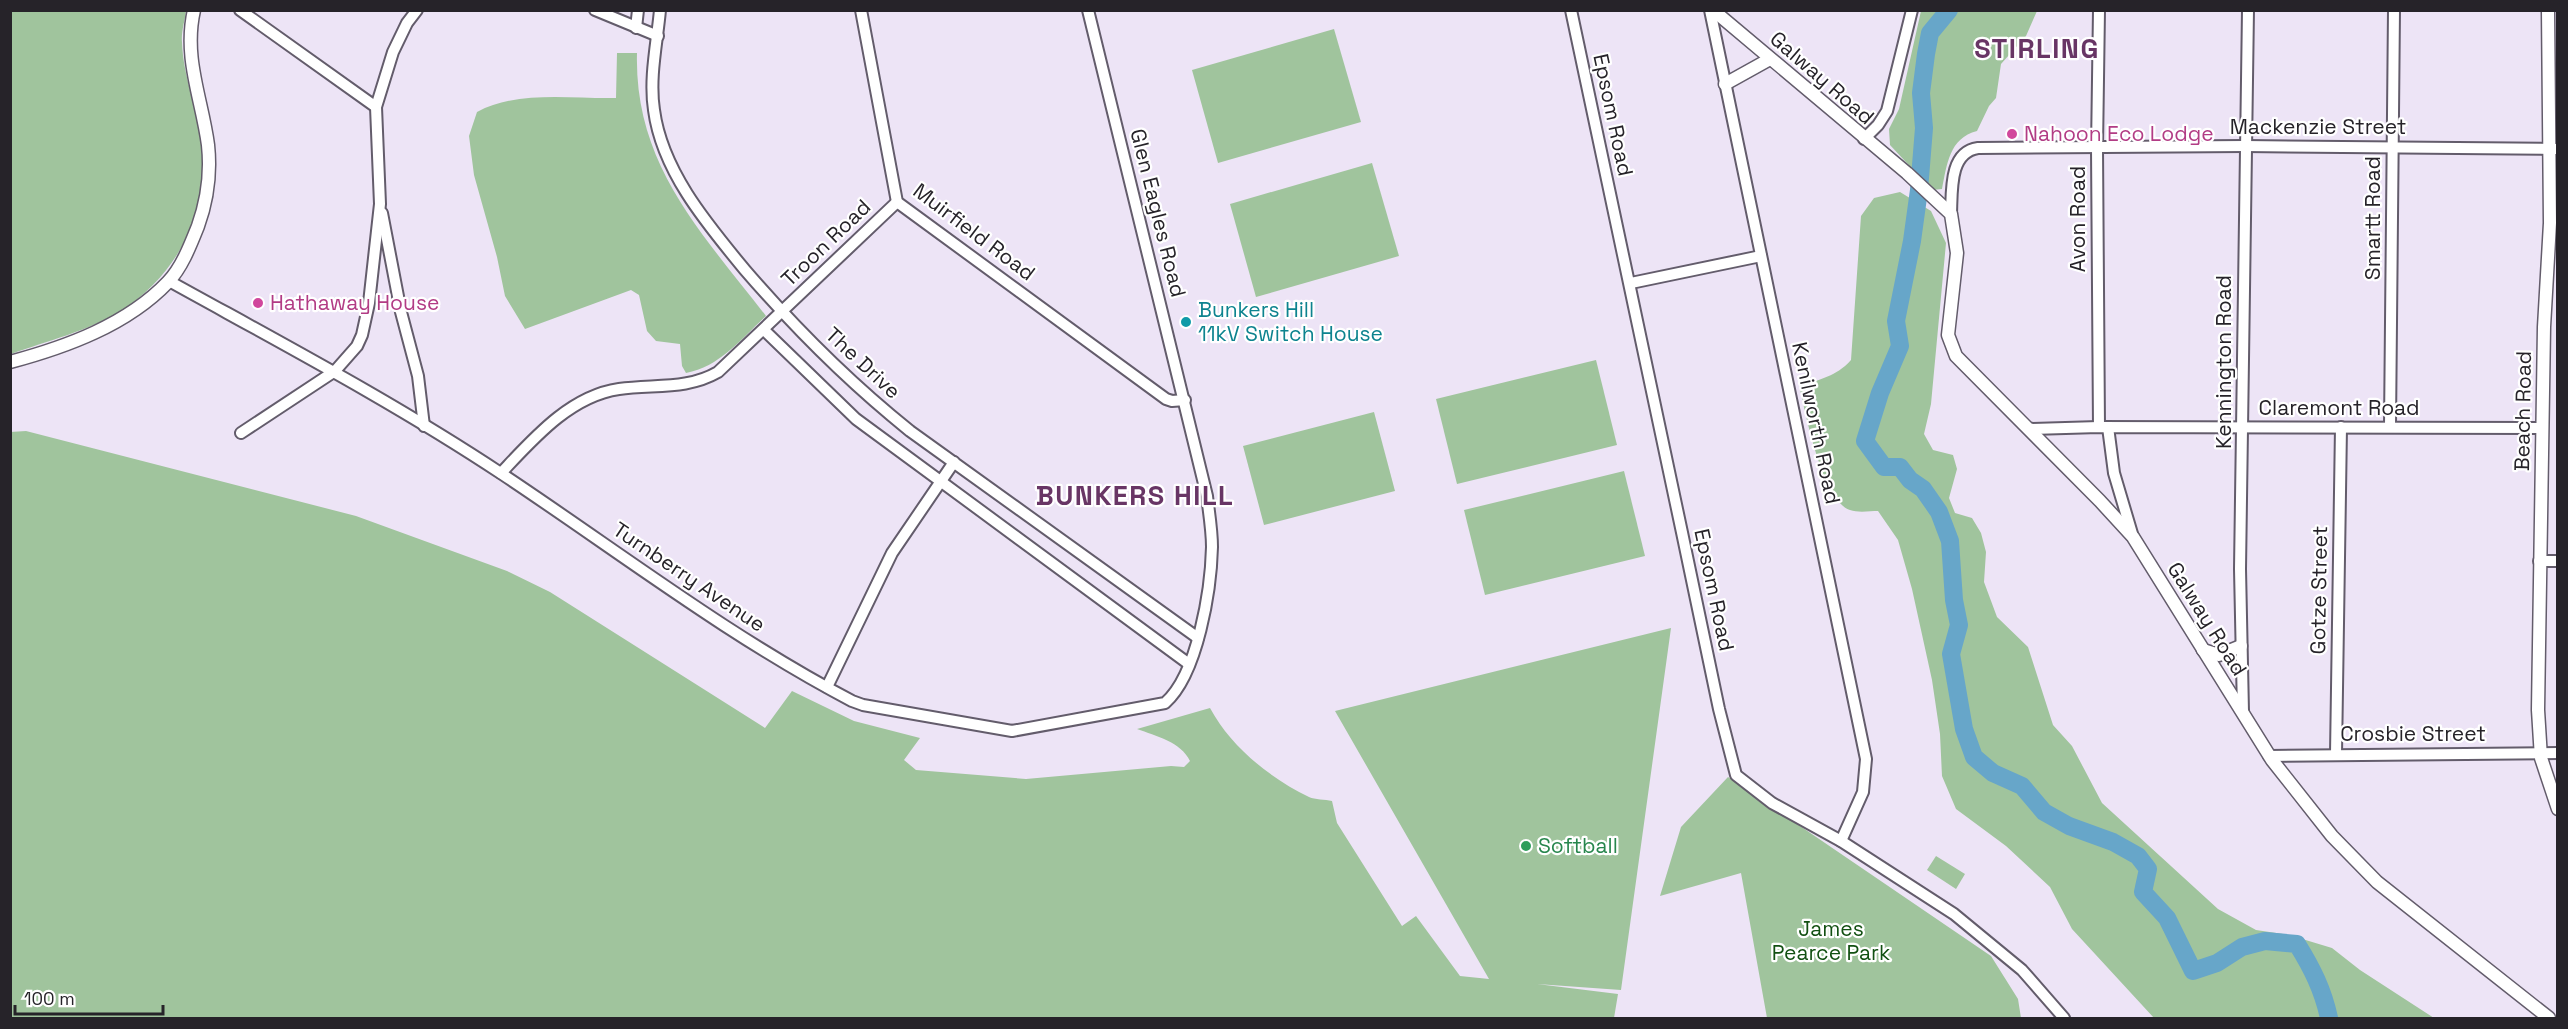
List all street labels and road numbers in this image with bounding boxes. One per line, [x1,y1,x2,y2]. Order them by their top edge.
street label: Galway Road [1765,25,1880,130]
street label: Epsom Road [1587,51,1640,179]
street label: Mackenzie Street [2230,113,2406,140]
street label: Glen Eagles Road [1125,126,1192,300]
street label: Smartt Road [2359,156,2386,280]
street label: Avon Road [2064,166,2091,272]
street label: Muirfield Road [908,177,1041,286]
street label: Troon Road [775,193,876,292]
street label: Kennington Road [2210,275,2237,449]
street label: The Drive [820,321,907,404]
street label: Kenilworth Road [1786,339,1847,506]
street label: Beach Road [2508,351,2537,471]
street label: Claremont Road [2259,394,2419,421]
street label: Turnberry Avenue [608,516,771,638]
street label: Gotze Street [2304,525,2333,655]
street label: Epsom Road [1688,526,1741,654]
street label: Galway Road [2162,557,2253,681]
street label: Crosbie Street [2340,720,2486,747]

